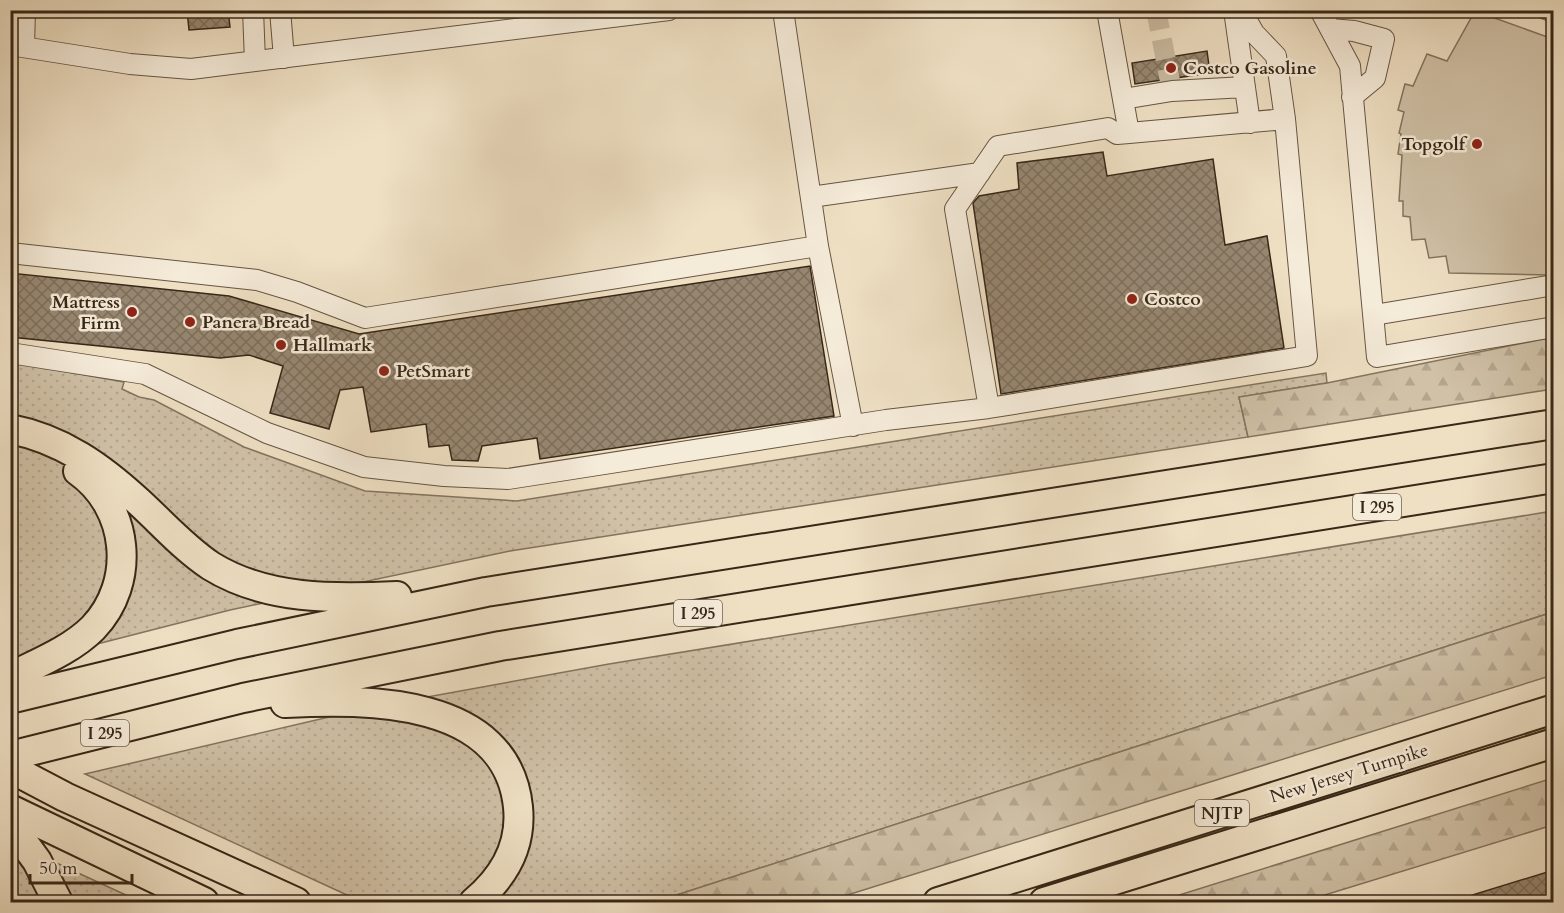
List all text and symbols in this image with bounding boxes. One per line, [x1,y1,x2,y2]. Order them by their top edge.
place label: Costco Gasoline [1183,56,1317,81]
marker: Costco Gasoline [1164,61,1178,75]
place label: Topgolf [1401,132,1468,157]
marker: Topgolf [1470,137,1484,151]
place label: Costco [1144,287,1201,312]
place label: Mattress Firm [52,290,120,336]
marker: Costco [1125,292,1139,306]
marker: Mattress Firm [125,305,139,319]
place label: Panera Bread [202,310,311,335]
marker: Panera Bread [183,315,197,329]
place label: Hallmark [293,333,373,358]
marker: Hallmark [274,338,288,352]
place label: PetSmart [396,359,471,384]
marker: PetSmart [377,364,391,378]
road number: I 295 [1353,494,1401,520]
road number: I 295 [674,600,722,626]
road number: I 295 [81,720,129,746]
street label: New Jersey Turnpike [1267,737,1431,809]
road number: NJTP [1195,800,1249,826]
scale bar [30,847,132,885]
text: 50 m [39,856,78,881]

